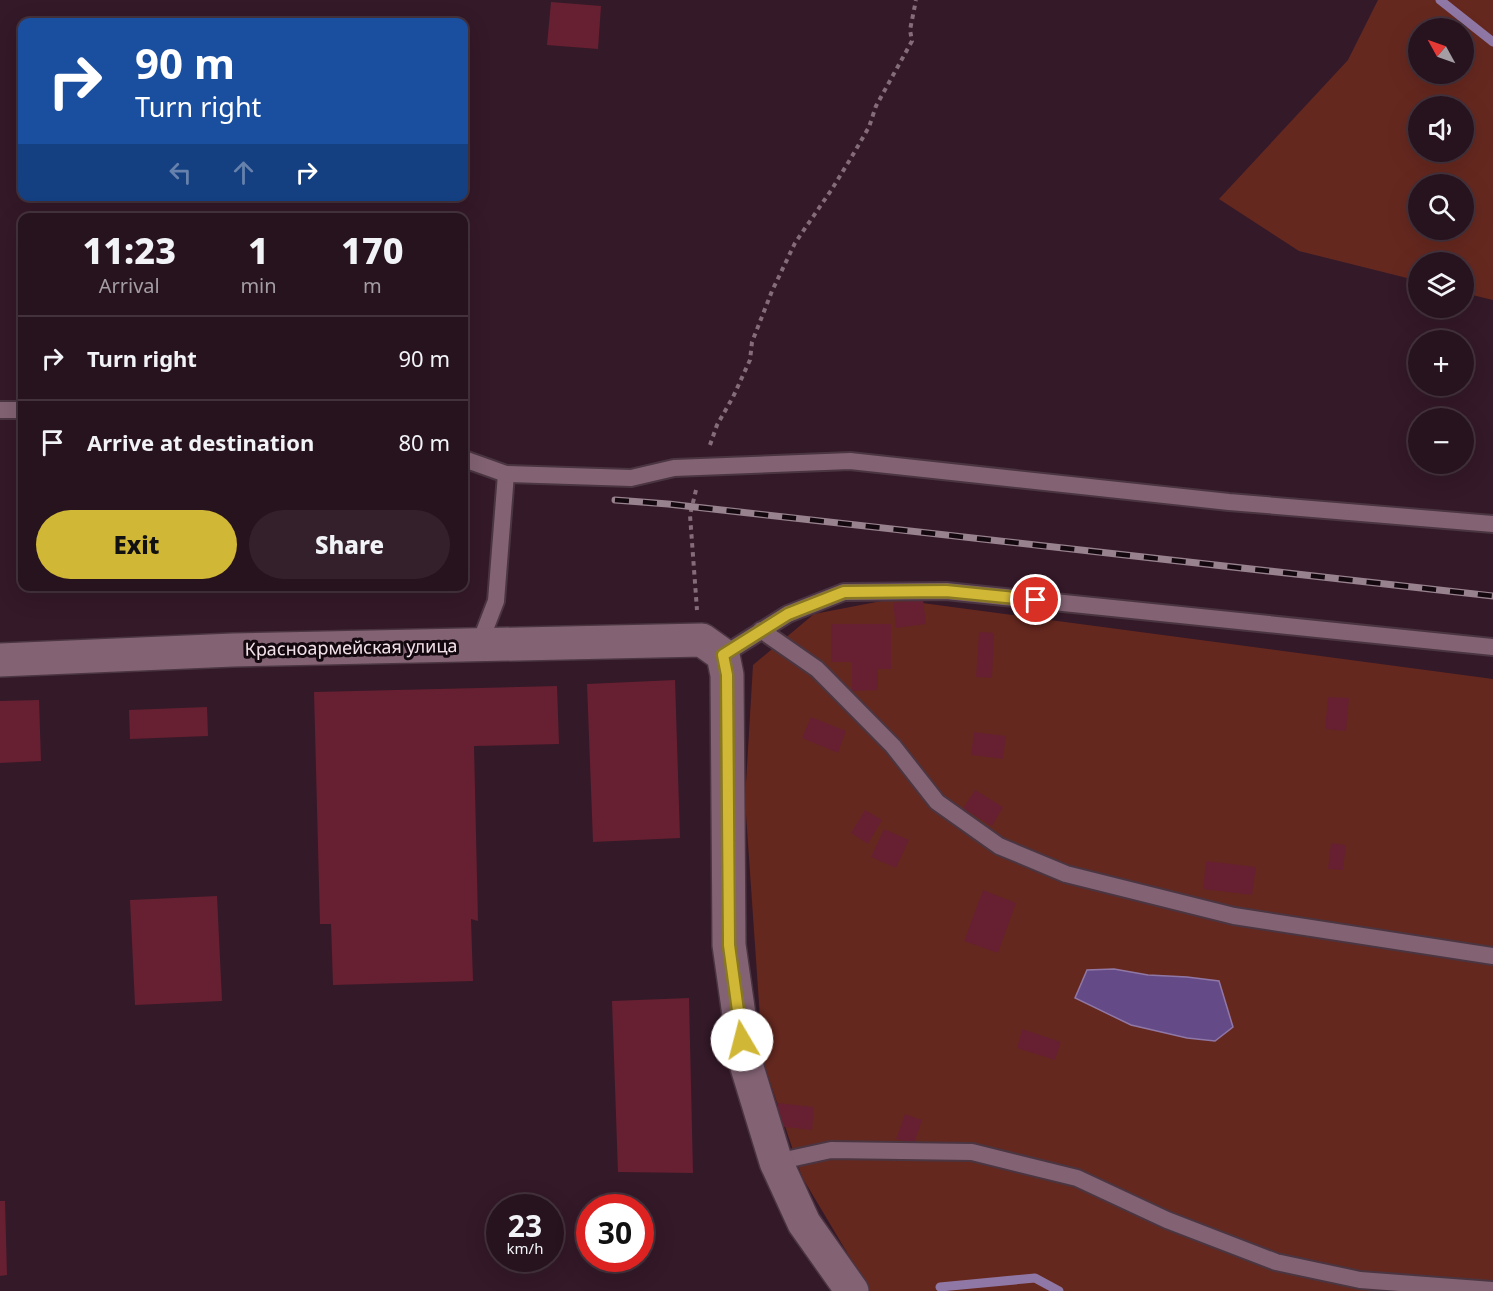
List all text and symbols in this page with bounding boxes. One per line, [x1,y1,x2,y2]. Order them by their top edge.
north arrow [1408,18,1474,84]
map controls [1408,18,1474,474]
text: 90 m [135,34,235,91]
icon: right [36,42,114,120]
text: Turn right [135,88,261,125]
button: sound [1408,96,1474,162]
icon: left [164,156,197,189]
icon: ahead [227,156,260,189]
icon: right [290,156,323,189]
button: search [1408,174,1474,240]
text: 11:23 [82,226,176,275]
text: 1 [248,226,269,275]
text: 170 [341,226,404,275]
button: layers [1408,252,1474,318]
text: Arrival [99,272,160,299]
text: min [240,272,277,299]
text: m [363,272,382,299]
button: + [1408,330,1474,396]
icon: right [36,342,69,375]
text: Turn right [87,343,197,373]
text: 90 m [399,343,450,373]
button: − [1408,408,1474,474]
icon: arrive [36,426,69,459]
text: Arrive at destination [87,427,314,457]
text: 80 m [399,427,450,457]
button: Exit [36,510,237,579]
button: Share [249,510,450,579]
pin [1010,574,1061,625]
icon: arrive [1019,583,1052,616]
street label: Красноармейская улица [244,633,458,661]
position arrow [710,1008,774,1072]
speed limit sign: 30 [576,1194,654,1272]
text: 23 [508,1205,542,1246]
text: km/h [507,1238,543,1258]

